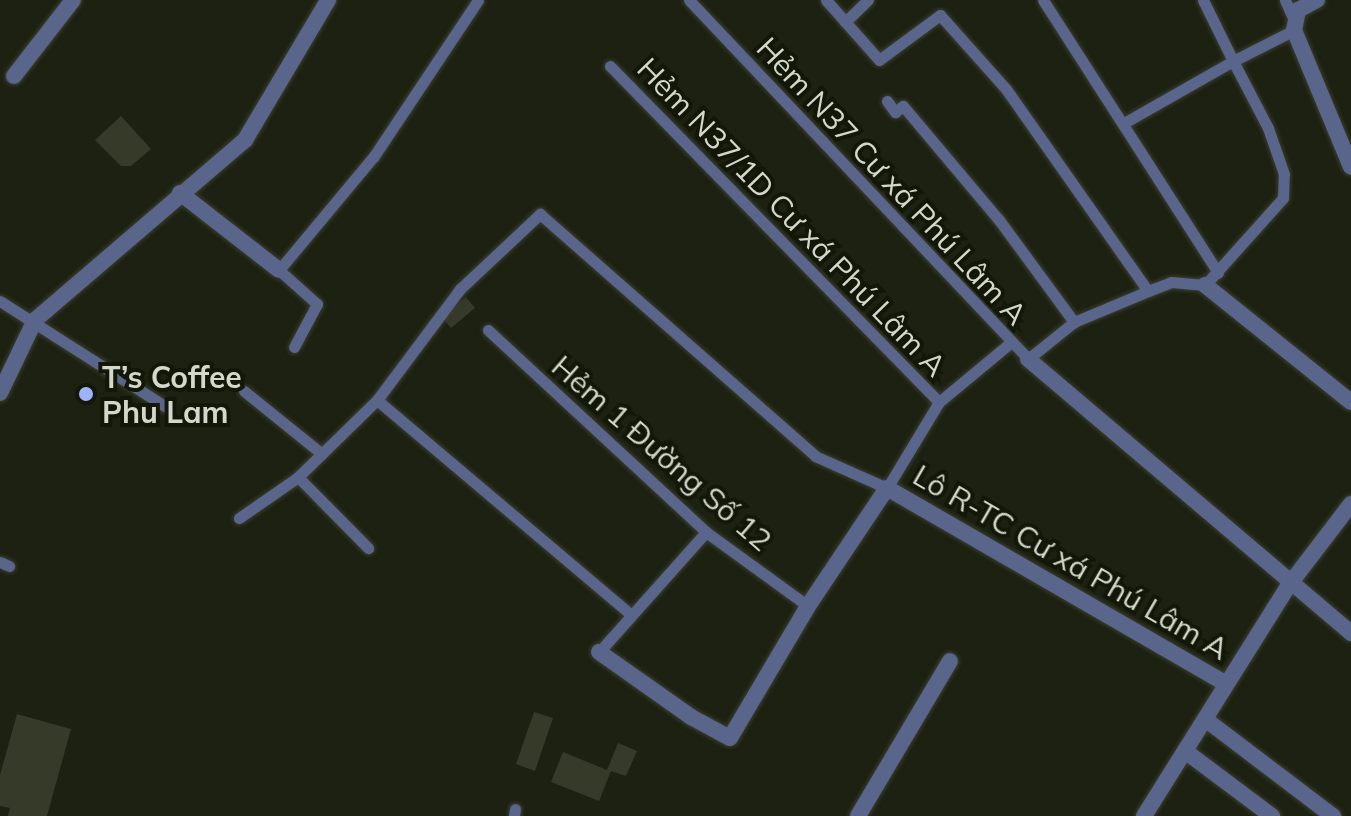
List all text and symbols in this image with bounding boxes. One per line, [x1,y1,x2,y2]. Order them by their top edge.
street label: Hẻm N37 Cư xá Phú Lâm A [749,30,1035,332]
street label: Hẻm N37/1D Cư xá Phú Lâm A [630,50,954,384]
street label: Hẻm 1 Đường Số 12 [545,348,779,558]
place label: T’s Coffee Phu Lam [102,359,242,430]
marker: T’s Coffee Phu Lam [77,385,95,403]
street label: Lô R-TC Cư xá Phú Lâm A [907,457,1235,667]

